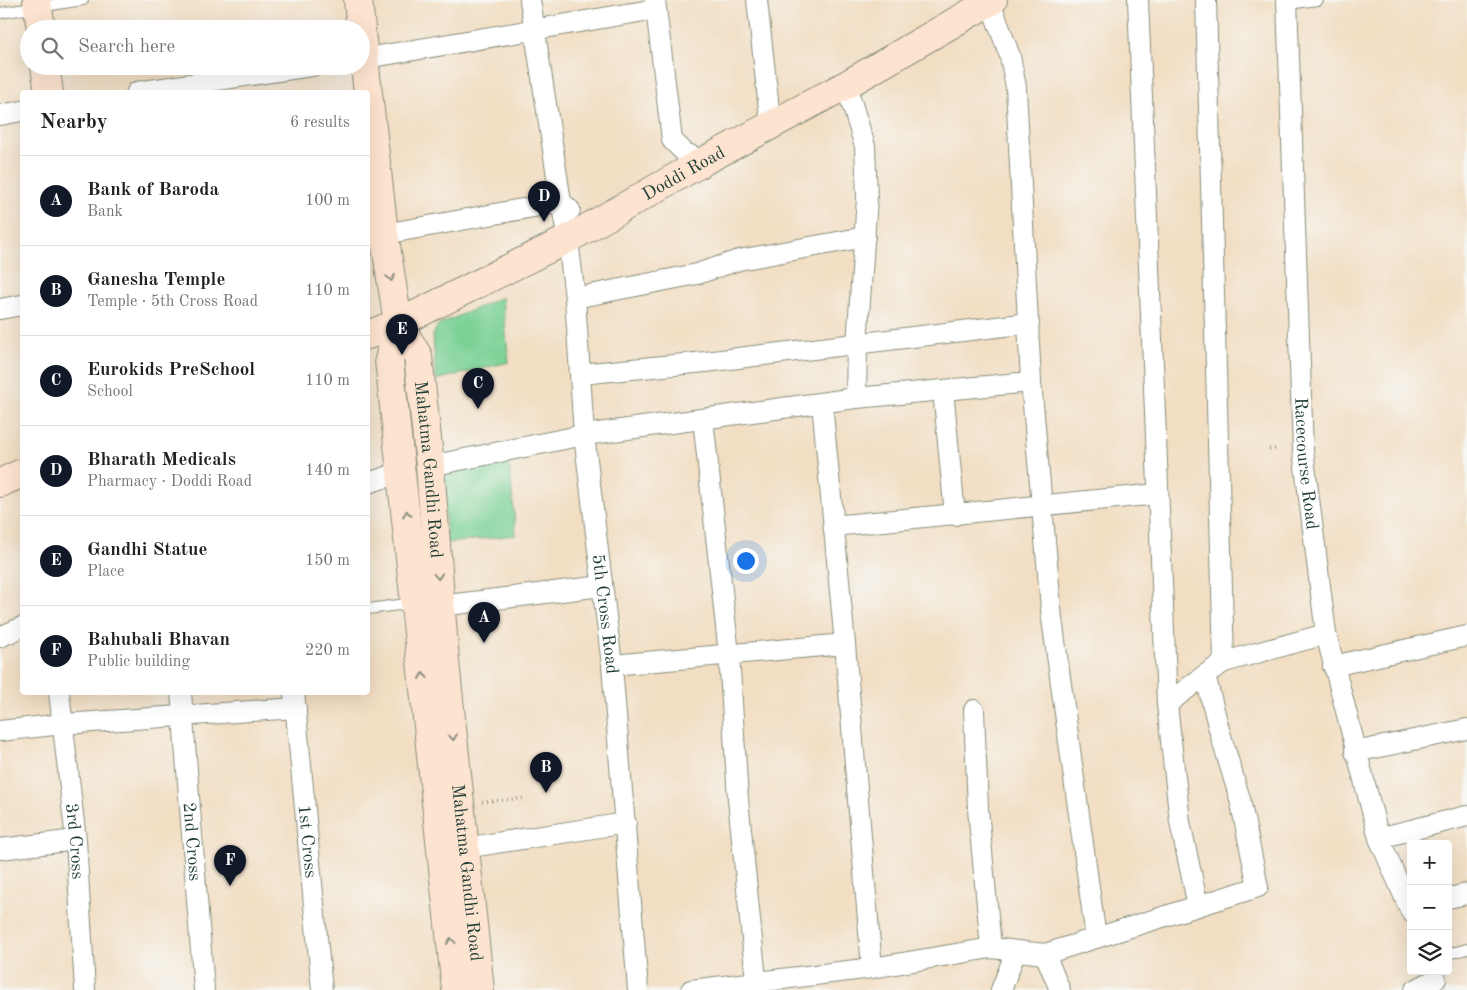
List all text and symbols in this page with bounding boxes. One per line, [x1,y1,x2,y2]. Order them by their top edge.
search box [20,20,370,75]
icon: search [38,34,66,62]
text: Search here [78,38,175,57]
text: Nearby [40,112,108,133]
text: 6 results [290,115,350,131]
street label: Doddi Road [640,143,728,204]
text: Bank of Baroda [87,181,219,200]
pin: D [528,181,560,222]
text: A [50,193,62,209]
text: 100 m [305,193,350,209]
text: Bank [87,204,123,220]
text: Ganesha Temple [87,271,225,290]
one-way arrow [385,275,396,283]
text: B [50,283,62,299]
text: 110 m [305,283,350,299]
text: Temple · 5th Cross Road [87,294,258,310]
pin: E [386,314,418,355]
text: Eurokids PreSchool [87,361,255,380]
pin: C [462,368,494,409]
text: C [51,373,61,389]
text: 110 m [305,373,350,389]
street label: Mahatma Gandhi Road [411,380,445,559]
text: School [87,384,133,400]
street label: Racecourse Road [1291,397,1321,531]
text: Bharath Medicals [87,451,236,470]
text: D [50,463,62,479]
text: 140 m [305,463,350,479]
text: Pharmacy · Doddi Road [87,474,252,490]
one-way arrow [401,510,412,518]
text: Gandhi Statue [87,541,207,560]
your location [733,548,759,574]
text: E [50,553,62,569]
text: 150 m [305,553,350,569]
street label: 5th Cross Road [589,553,621,675]
text: Place [87,564,124,580]
one-way arrow [432,572,443,580]
pin: A [468,602,500,643]
text: Bahubali Bhavan [87,631,230,650]
text: F [51,643,61,659]
text: 220 m [305,643,350,659]
text: Public building [87,654,190,670]
one-way arrow [417,671,428,679]
one-way arrow [447,734,458,742]
pin: B [530,752,562,793]
street label: Mahatma Gandhi Road [448,783,485,962]
street label: 3rd Cross [62,802,86,880]
street label: 2nd Cross [180,802,204,882]
street label: 1st Cross [295,804,319,879]
map controls [1407,840,1452,975]
button: + [1407,840,1452,885]
pin: F [214,845,246,886]
button: − [1407,885,1452,930]
button: layers [1407,930,1452,975]
one-way arrow [446,937,457,945]

